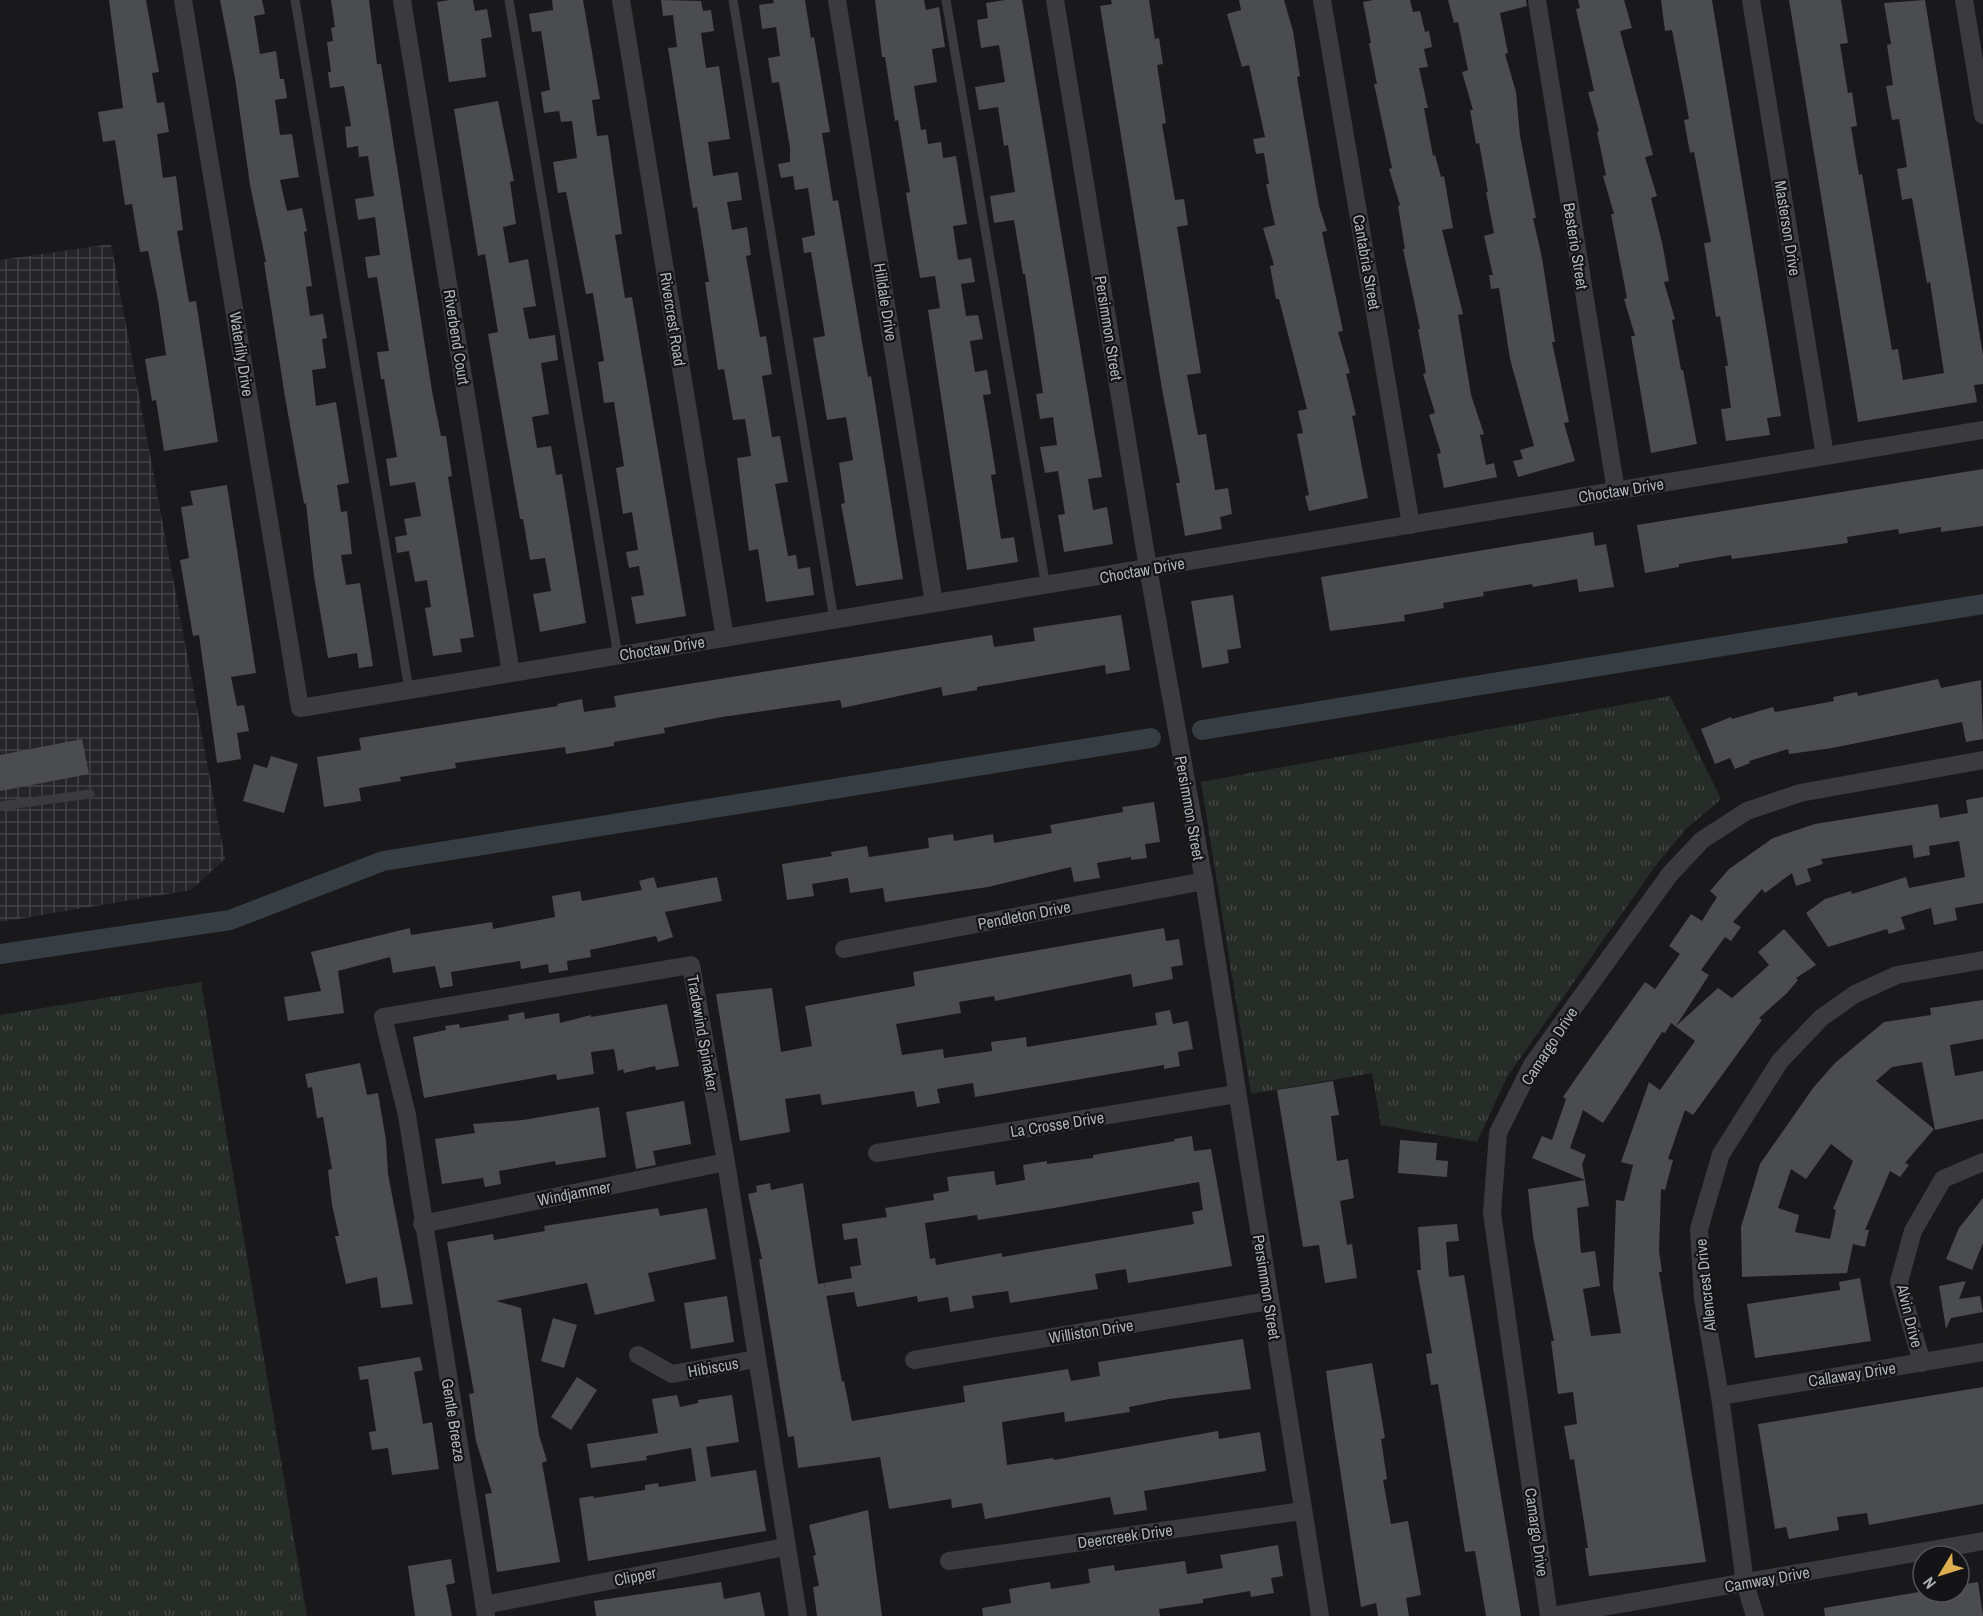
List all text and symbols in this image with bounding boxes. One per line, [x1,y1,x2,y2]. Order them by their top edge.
street label: Masterson Drive [1770,179,1806,277]
street label: Besterio Street [1558,201,1594,291]
street label: Cantabria Street [1348,213,1386,312]
street label: Hilldale Drive [869,261,903,343]
street label: Rivercrest Road [655,270,691,368]
street label: Persimmon Street [1090,274,1128,382]
street label: Riverbend Court [439,288,475,387]
street label: Waterlily Drive [224,310,260,398]
street label: Choctaw Drive [1577,472,1665,508]
street label: Choctaw Drive [1098,552,1186,588]
street label: Choctaw Drive [618,630,706,666]
street label: Persimmon Street [1170,754,1210,862]
street label: Pendleton Drive [976,895,1072,935]
street label: Tradewind Spinaker [682,973,724,1093]
street label: Camargo Drive [1516,1003,1582,1089]
street label: La Crosse Drive [1008,1106,1106,1142]
street label: Windjammer [535,1175,613,1211]
street label: Persimmon Street [1248,1233,1286,1341]
street label: Allencrest Drive [1689,1238,1721,1333]
street label: Alvin Drive [1891,1281,1928,1350]
street label: Williston Drive [1047,1313,1135,1349]
street label: Hibiscus [686,1352,740,1382]
street label: Callaway Drive [1807,1356,1897,1392]
street label: Gentle Breeze [437,1377,471,1463]
street label: Camargo Drive [1520,1486,1554,1578]
street label: Deercreek Drive [1076,1518,1174,1554]
north arrow [1911,1544,1971,1604]
street label: Clipper [612,1561,658,1591]
street label: Camway Drive [1723,1561,1811,1597]
text: N [1918,1573,1941,1594]

